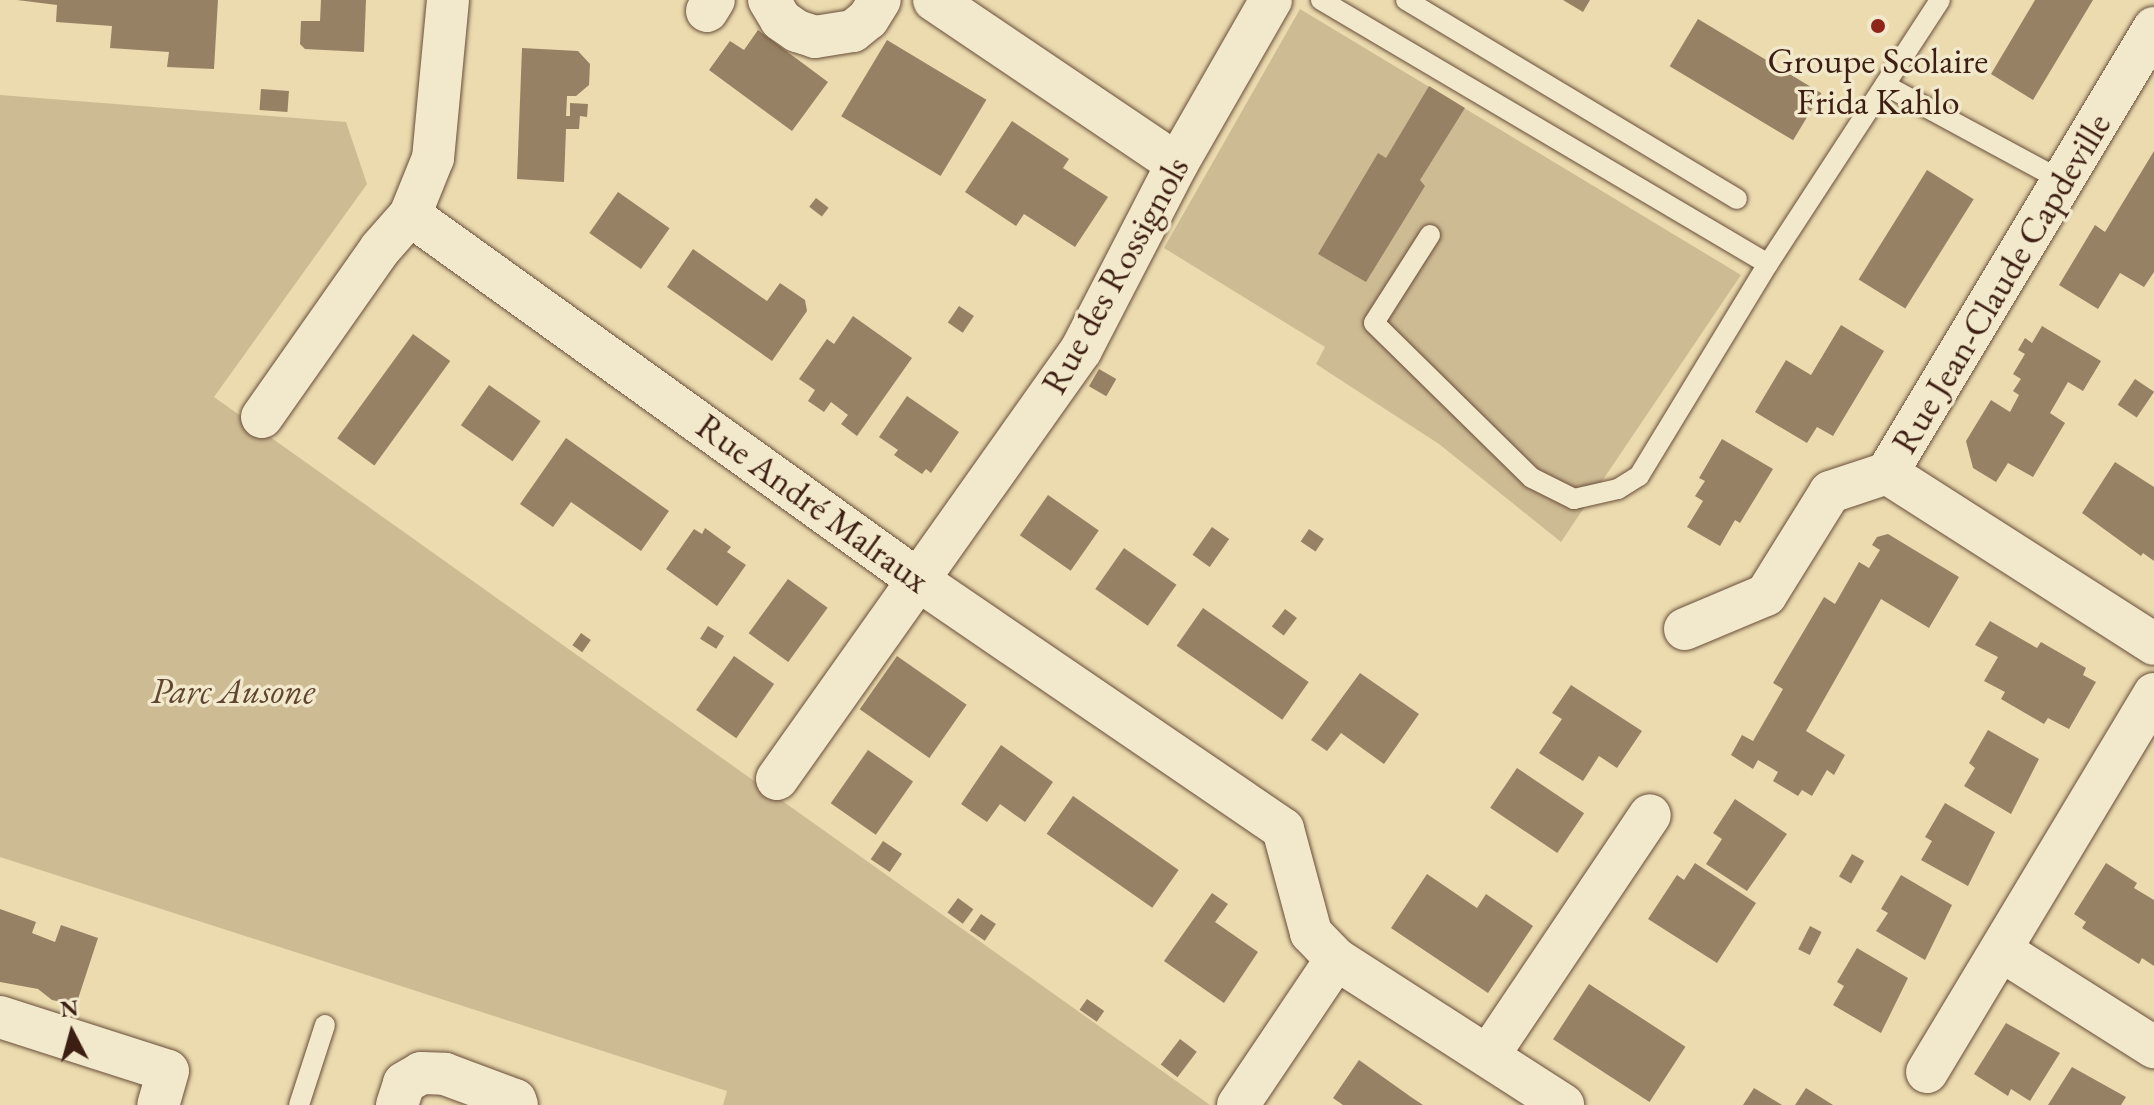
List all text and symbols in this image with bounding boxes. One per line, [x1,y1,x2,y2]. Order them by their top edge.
marker: Groupe Scolaire Frida Kahlo [1869,17,1887,35]
place label: Groupe Scolaire Frida Kahlo [1768,38,1988,123]
street label: Rue Jean-Claude Capdeville [1882,105,2120,461]
street label: Rue des Rossignols [1032,149,1198,401]
street label: Rue André Malraux [688,404,938,602]
park label: Parc Ausone [151,669,315,713]
north arrow [32,993,112,1073]
text: N [59,993,80,1024]

